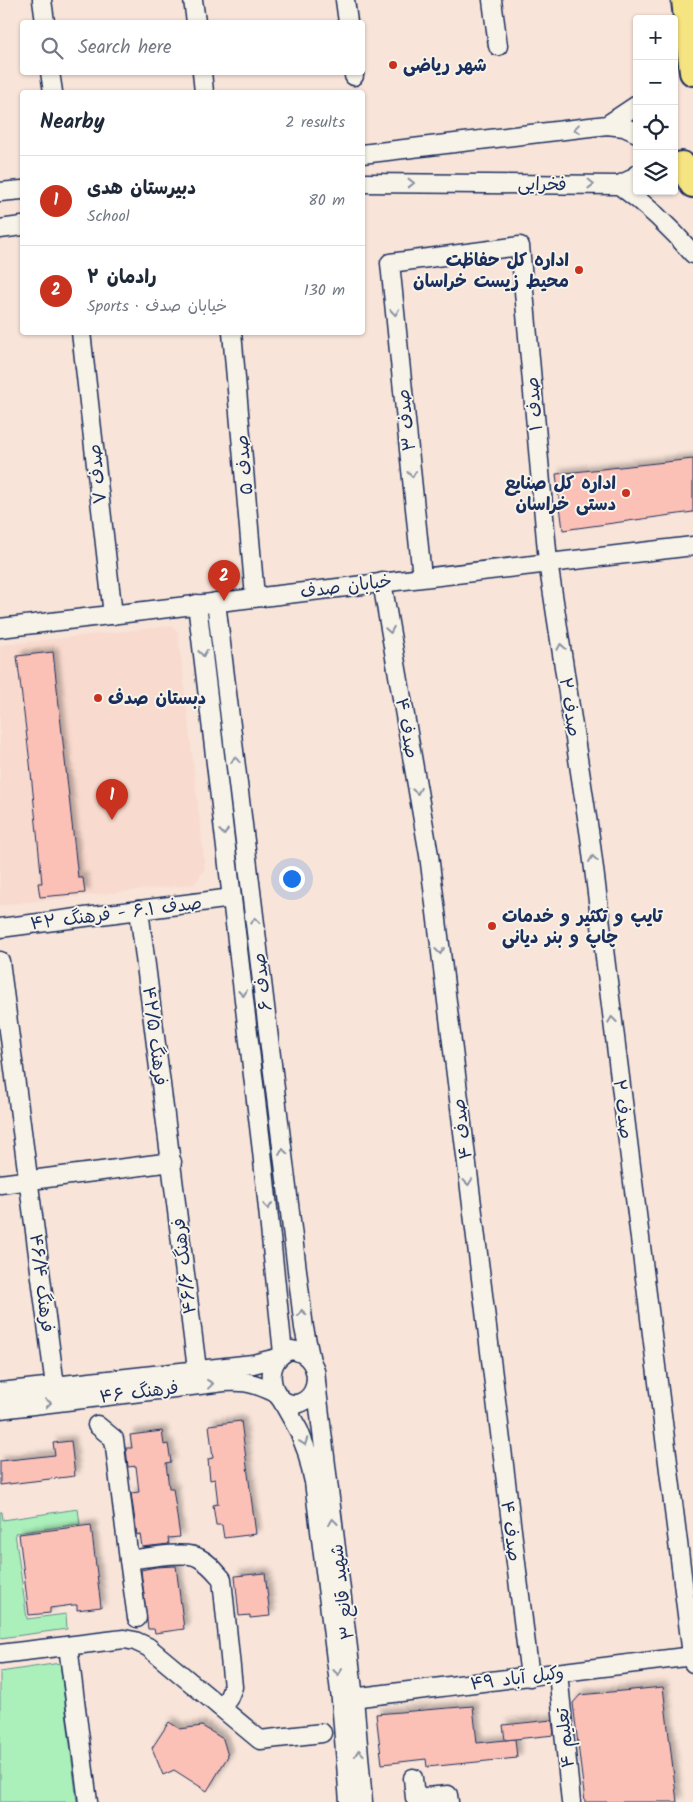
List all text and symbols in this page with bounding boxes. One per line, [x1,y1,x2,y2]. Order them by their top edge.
map controls [633,15,678,195]
button: + [633,15,678,60]
search box [20,20,365,75]
text: Search here [78,33,172,63]
icon: search [38,34,66,62]
place label: شهر ریاضی [403,52,487,81]
marker: شهر ریاضی [387,59,399,71]
button: − [633,60,678,105]
button: locate [633,105,678,150]
text: Nearby [40,106,105,139]
text: 2 results [285,110,345,135]
one-way arrow [573,123,581,134]
button: layers [633,150,678,195]
street label: فخرایی [517,171,567,200]
text: دبیرستان هدی [87,174,196,204]
one-way arrow [408,178,415,188]
one-way arrow [587,179,595,190]
text: 1 [54,188,58,213]
text: 80 m [308,188,345,213]
text: School [87,204,130,229]
place label: اداره کل حفاظت محیط زیست خراسان [413,247,569,297]
text: رادمان ۲ [87,263,157,293]
marker: اداره کل حفاظت محیط زیست خراسان [573,264,585,276]
text: 2 [51,278,61,303]
text: 130 m [304,278,345,303]
text: Sports · خیابان صدف [87,294,227,319]
one-way arrow [389,308,400,316]
street label: صدف ۱ [519,376,552,432]
street label: صدف ۳ [390,387,425,452]
street label: صدف ۵ [228,434,263,496]
street label: صدف ۷ [81,442,116,505]
one-way arrow [406,470,417,478]
place label: اداره کل صنایع دستی خراسان [504,470,616,520]
marker: اداره کل صنایع دستی خراسان [620,487,632,499]
pin: 2 [208,560,240,601]
street label: خیابان صدف [299,567,394,607]
one-way arrow [384,626,394,635]
one-way arrow [556,642,566,651]
one-way arrow [197,649,208,657]
street label: صدف ۲ [550,675,588,739]
place label: دبستان صدف [108,685,206,714]
marker: دبستان صدف [92,692,104,704]
street label: صدف ۴ [386,696,425,761]
one-way arrow [230,756,241,764]
pin: 1 [96,779,128,820]
one-way arrow [412,786,422,795]
one-way arrow [218,828,229,836]
one-way arrow [588,855,599,863]
your location [279,866,305,892]
street label: صدف ۶.۱ - فرهنگ ۴۲ [29,890,204,939]
place label: تایپ و تکثیر و خدمات چاپ و بنر دیانی [502,903,663,953]
one-way arrow [250,917,261,925]
marker: تایپ و تکثیر و خدمات چاپ و بنر دیانی [486,920,498,932]
one-way arrow [434,948,445,956]
street label: صدف ۶ [246,951,281,1013]
street label: فرهنگ ۴۲/۵ [133,985,174,1087]
one-way arrow [238,989,248,997]
one-way arrow [607,1016,618,1024]
street label: صدف ۲ [603,1078,640,1141]
street label: صدف ۴ [445,1097,482,1161]
one-way arrow [278,1148,289,1156]
one-way arrow [463,1178,473,1186]
one-way arrow [262,1203,273,1211]
street label: فرهنگ ۴۶/۶ [165,1216,206,1316]
street label: فرهنگ ۴۶/۴ [20,1232,61,1334]
one-way arrow [297,1309,308,1317]
street label: فرهنگ ۴۶ [98,1374,180,1413]
one-way arrow [205,1379,214,1389]
one-way arrow [45,1398,53,1409]
one-way arrow [298,1438,308,1446]
street label: صدف ۴ [491,1499,528,1563]
one-way arrow [328,1518,339,1526]
street label: شهید قانع ۳ [323,1542,364,1641]
street label: وکیل آباد ۴۹ [469,1659,566,1700]
one-way arrow [332,1668,342,1676]
street label: تعلیم ۴ [549,1706,584,1769]
one-way arrow [354,1749,365,1757]

